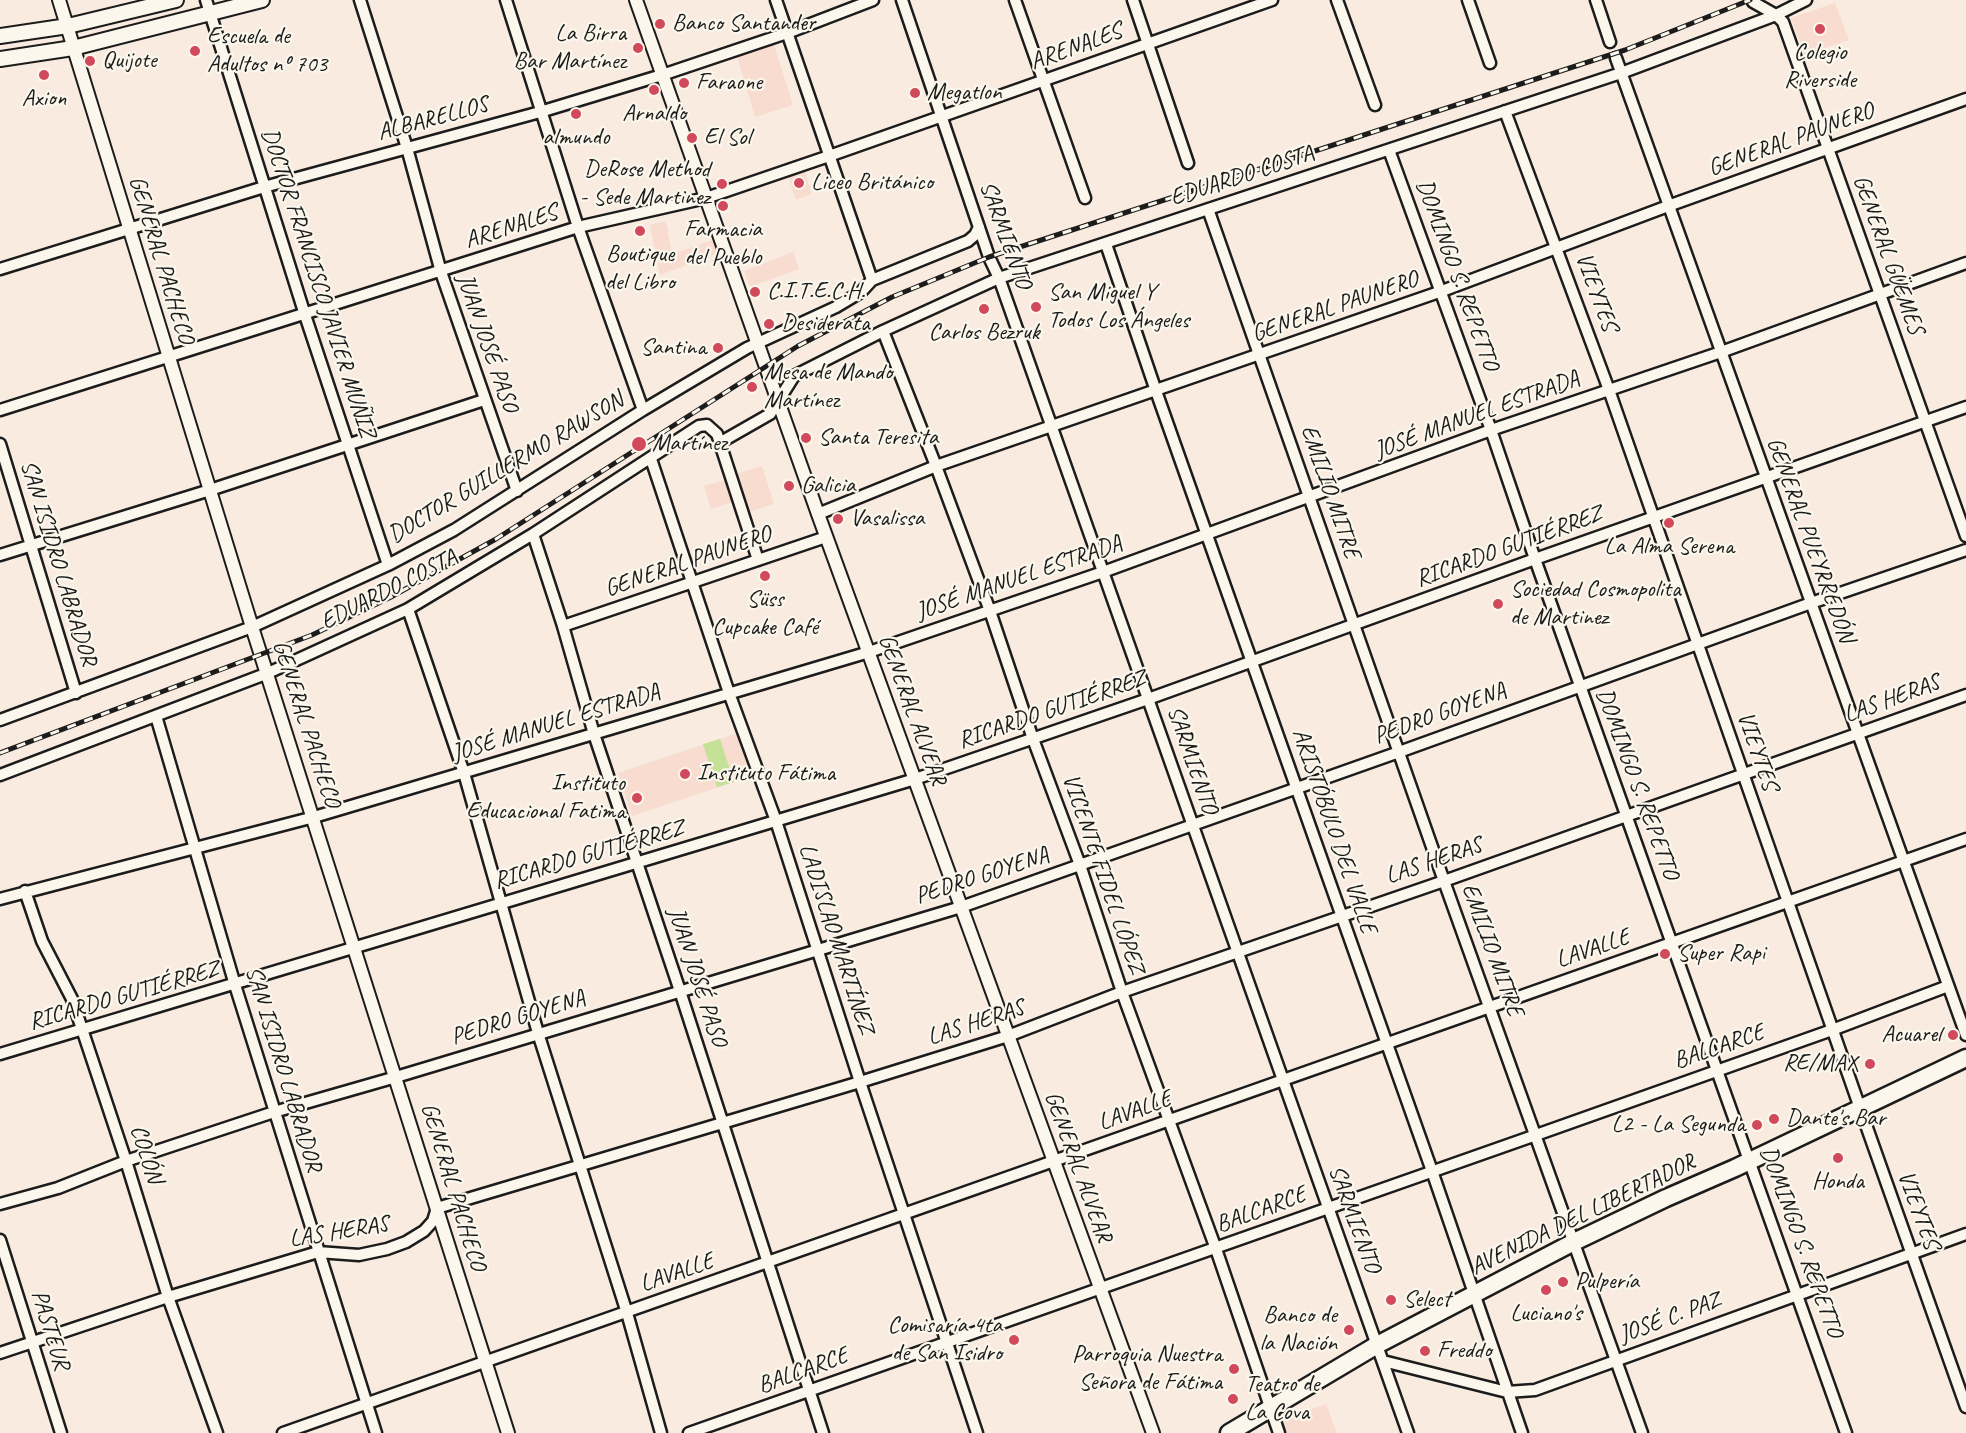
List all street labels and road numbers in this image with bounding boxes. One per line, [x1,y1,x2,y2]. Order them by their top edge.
street label: ARENALES [1026,17,1126,77]
street label: ALBARELLOS [374,90,492,148]
street label: GENERAL PAUNERO [1704,97,1878,183]
street label: DOCTOR FRANCISCO JAVIER MUÑIZ [254,125,382,441]
street label: EDUARDO COSTA [1167,139,1317,213]
street label: GENERAL GÜEMES [1846,171,1930,339]
street label: GENERAL PACHECO [122,173,200,347]
street label: DOMINGO S. REPETTO [1409,176,1505,374]
street label: SARMIENTO [972,177,1038,293]
street label: ARENALES [461,199,561,255]
street label: VIEYTES [1569,249,1623,335]
street label: GENERAL PAUNERO [1248,265,1422,349]
street label: JUAN JOSÉ PASO [450,270,524,416]
street label: JOSÉ MANUEL ESTRADA [1371,365,1583,465]
street label: DOCTOR GUILLERMO RAWSON [383,386,629,550]
street label: EMILIO MITRE [1294,422,1366,562]
street label: GENERAL PUEYRREDÓN [1760,434,1860,646]
street label: SAN ISIDRO LABRADOR [13,457,103,669]
street label: RICARDO GUTIÉRREZ [1412,500,1606,594]
street label: GENERAL PAUNERO [601,520,775,604]
street label: JOSÉ MANUEL ESTRADA [912,529,1126,627]
street label: EDUARDO COSTA [316,543,462,637]
street label: GENERAL ALVEAR [871,631,953,789]
street label: GENERAL PACHECO [265,637,347,811]
street label: RICARDO GUTIÉRREZ [954,664,1150,756]
street label: LAS HERAS [1840,668,1944,730]
street label: PEDRO GOYENA [1370,677,1510,751]
street label: JOSÉ MANUEL ESTRADA [449,678,663,768]
street label: DOMINGO S. REPETTO [1589,685,1685,883]
street label: SARMIENTO [1160,702,1224,818]
street label: VIEYTES [1730,708,1784,794]
street label: ARISTÓBULO DEL VALLE [1285,725,1383,937]
street label: VICENTE FIDEL LÓPEZ [1055,770,1151,978]
street label: RICARDO GUTIÉRREZ [490,814,688,896]
street label: LAS HERAS [1382,831,1486,891]
street label: LADISLAO MARTÍNEZ [792,840,880,1038]
street label: PEDRO GOYENA [912,841,1052,911]
street label: EMILIO MITRE [1455,880,1529,1020]
street label: JUAN JOSÉ PASO [661,904,733,1050]
street label: LAVALLE [1552,923,1634,975]
street label: RICARDO GUTIÉRREZ [25,955,223,1037]
street label: SAN ISIDRO LABRADOR [238,963,328,1175]
street label: PEDRO GOYENA [447,984,589,1052]
street label: LAS HERAS [924,994,1028,1052]
street label: BALCARCE [1670,1018,1768,1076]
street label: LAVALLE [1094,1084,1176,1138]
street label: GENERAL ALVEAR [1037,1088,1119,1246]
street label: GENERAL PACHECO [414,1100,492,1274]
street label: COLÓN [123,1121,169,1187]
street label: DOMINGO S. REPETTO [1753,1143,1849,1341]
street label: AVENIDA DEL LIBERTADOR [1466,1148,1700,1282]
street label: SARMIENTO [1321,1161,1387,1277]
street label: VIEYTES [1891,1167,1945,1253]
street label: BALCARCE [1212,1180,1310,1240]
street label: LAS HERAS [287,1210,391,1254]
street label: LAVALLE [636,1247,718,1299]
street label: JOSÉ C. PAZ [1615,1286,1725,1350]
street label: PASTEUR [24,1287,76,1373]
street label: BALCARCE [754,1341,852,1401]

